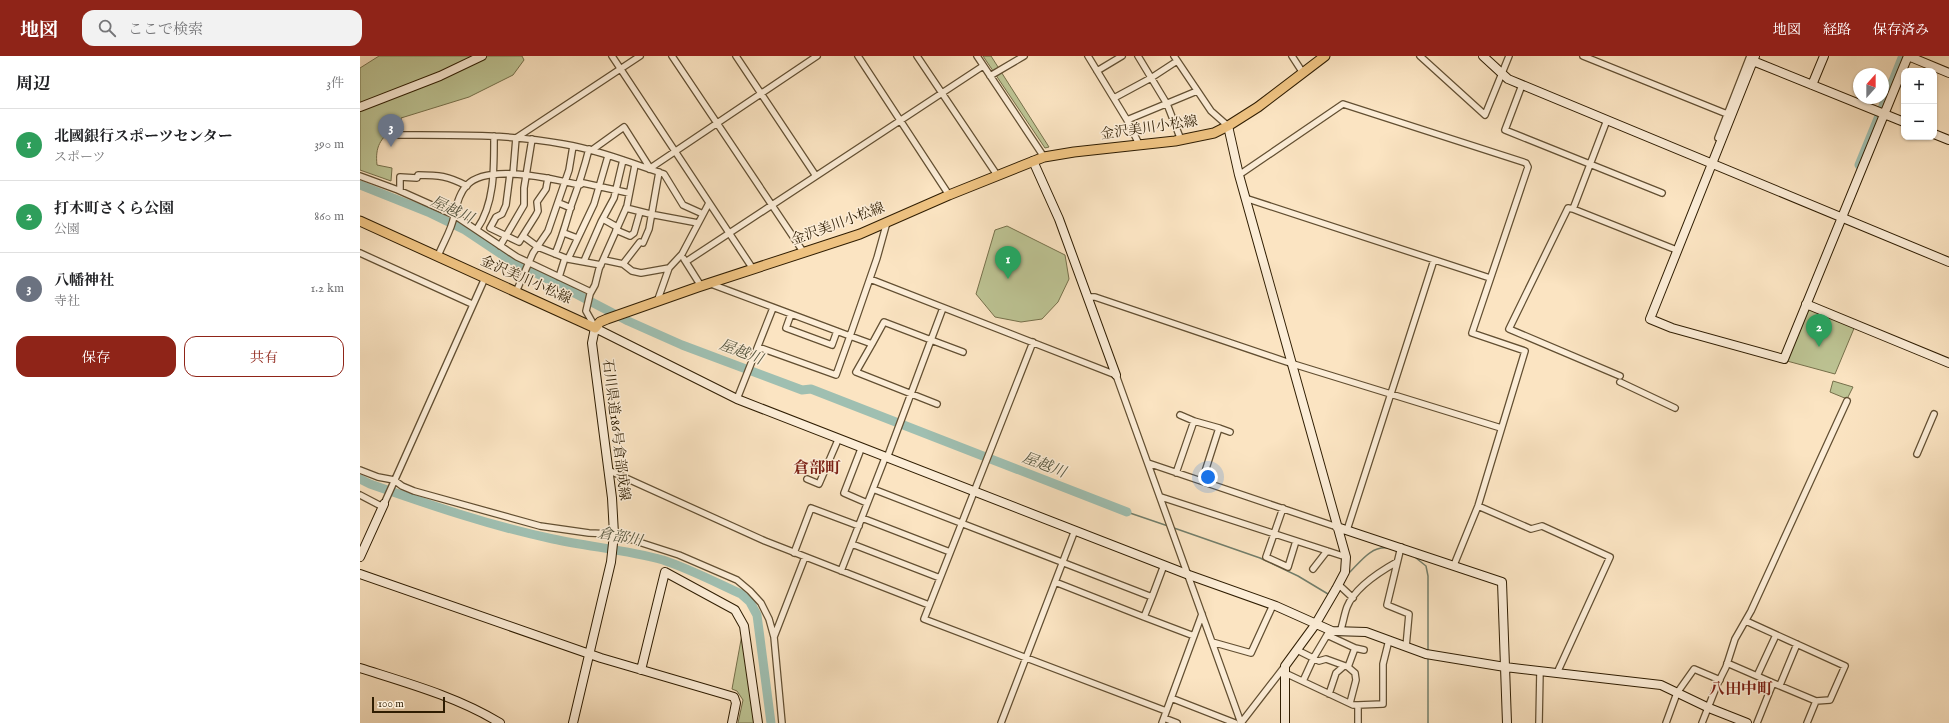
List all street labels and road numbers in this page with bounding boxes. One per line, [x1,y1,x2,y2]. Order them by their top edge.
street label: 金沢美川小松線 [1099,112,1199,144]
street label: 金沢美川小松線 [789,199,887,249]
street label: 金沢美川小松線 [478,252,574,308]
street label: 石川県道186号倉部成線 [598,358,634,502]

